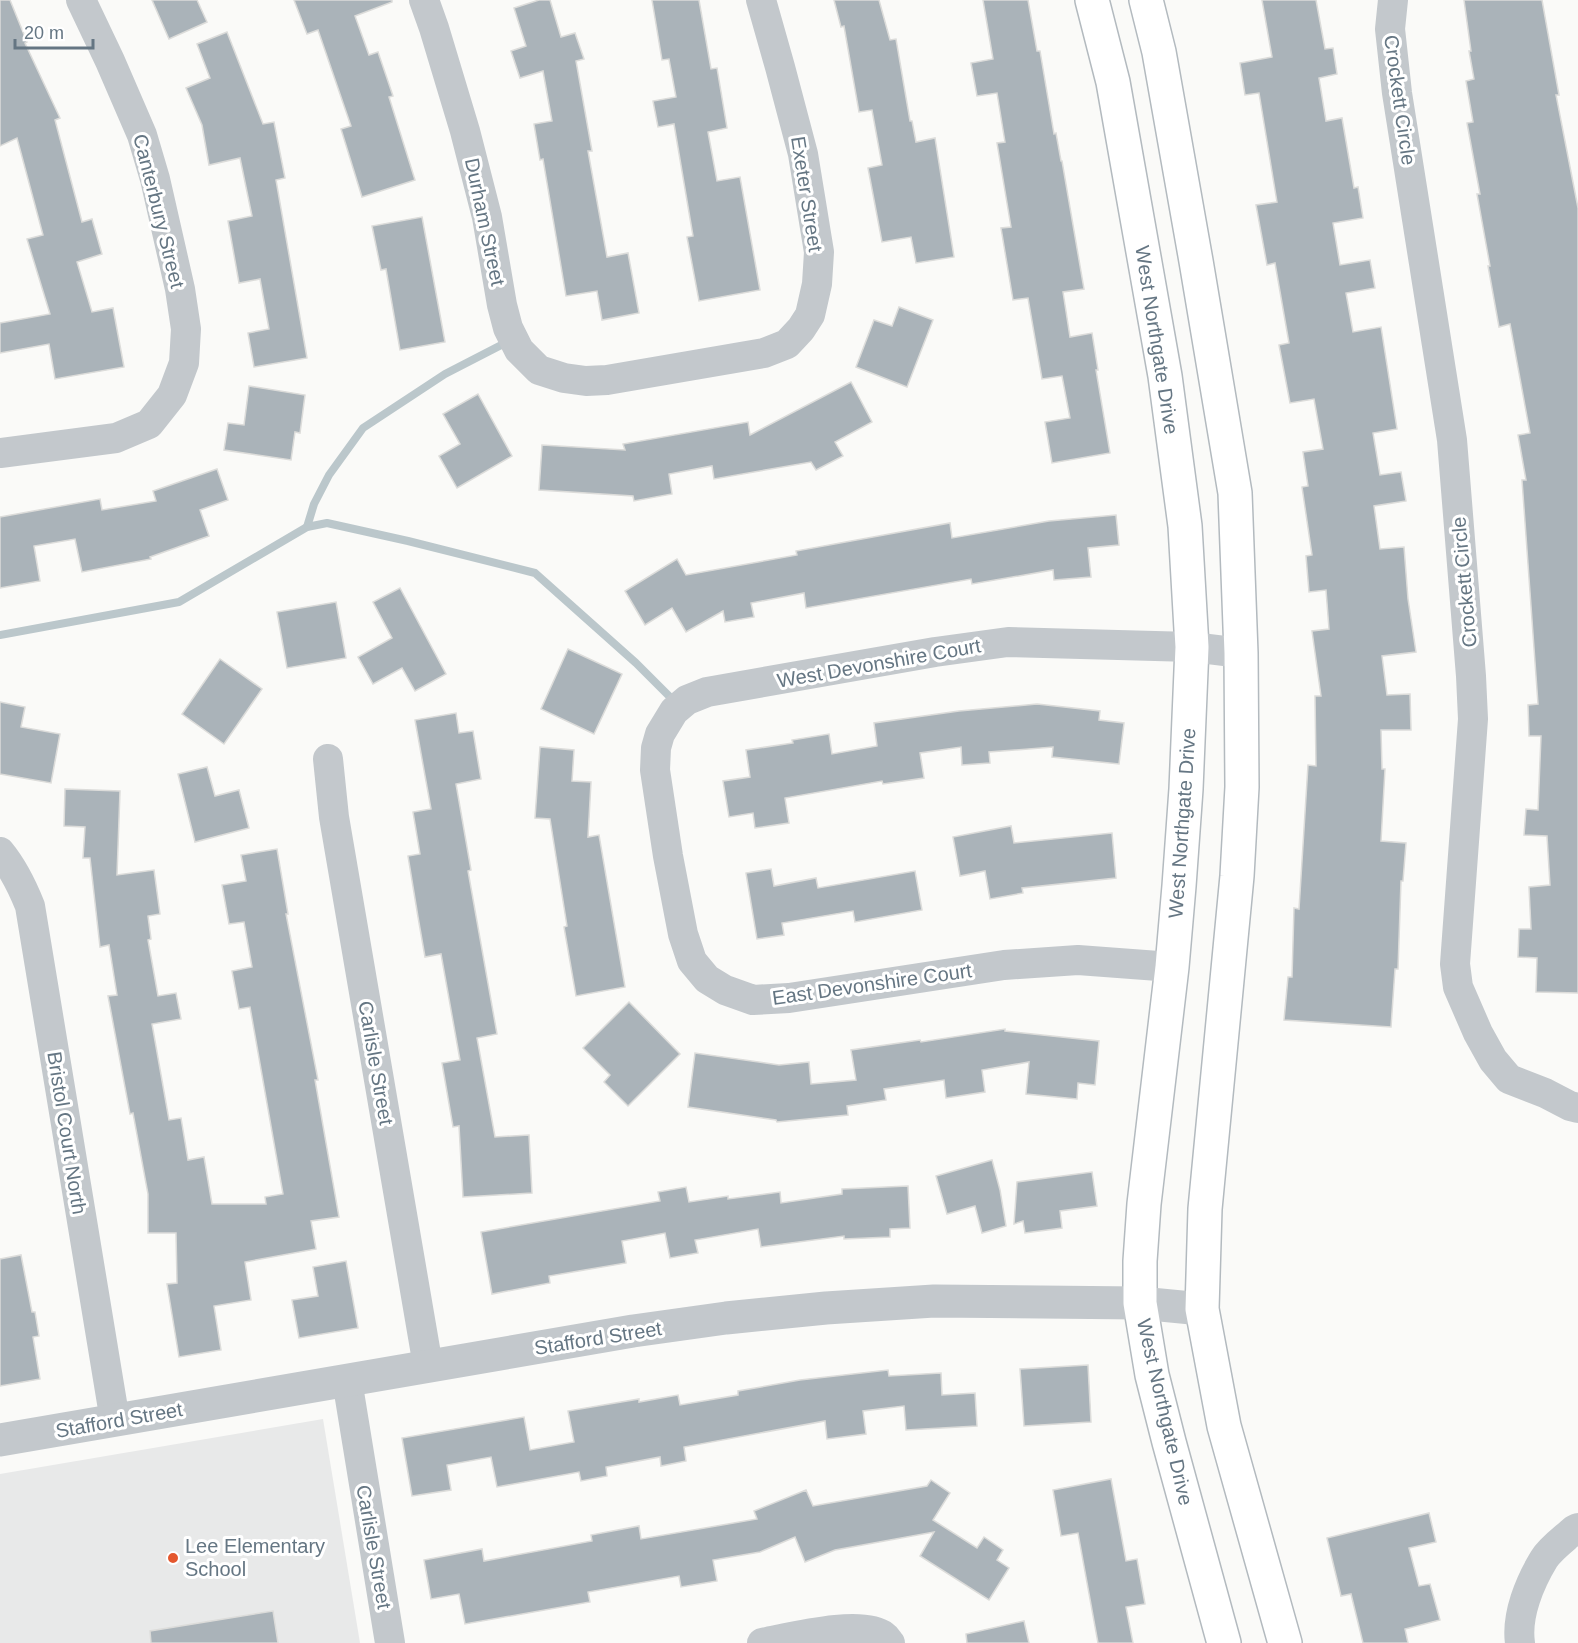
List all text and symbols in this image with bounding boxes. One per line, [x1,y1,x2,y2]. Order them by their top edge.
scale bar [15,12,93,50]
text: 20 m [24,23,64,43]
street label: Crockett Circle [1380,34,1420,166]
street label: Canterbury Street [129,132,189,291]
street label: Exeter Street [787,135,827,254]
street label: Durham Street [461,156,509,288]
street label: West Northgate Drive [1131,244,1183,436]
street label: Crockett Circle [1447,516,1481,648]
street label: West Devonshire Court [775,634,983,692]
street label: West Northgate Drive [1164,727,1200,919]
street label: East Devonshire Court [771,959,974,1009]
street label: Carlisle Street [354,999,398,1127]
street label: Bristol Court North [43,1050,91,1216]
street label: Stafford Street [533,1317,664,1359]
street label: West Northgate Drive [1133,1317,1197,1507]
street label: Stafford Street [54,1398,185,1442]
street label: Carlisle Street [352,1483,396,1611]
place label: Lee Elementary School [185,1535,325,1580]
marker: Lee Elementary School [166,1551,180,1565]

